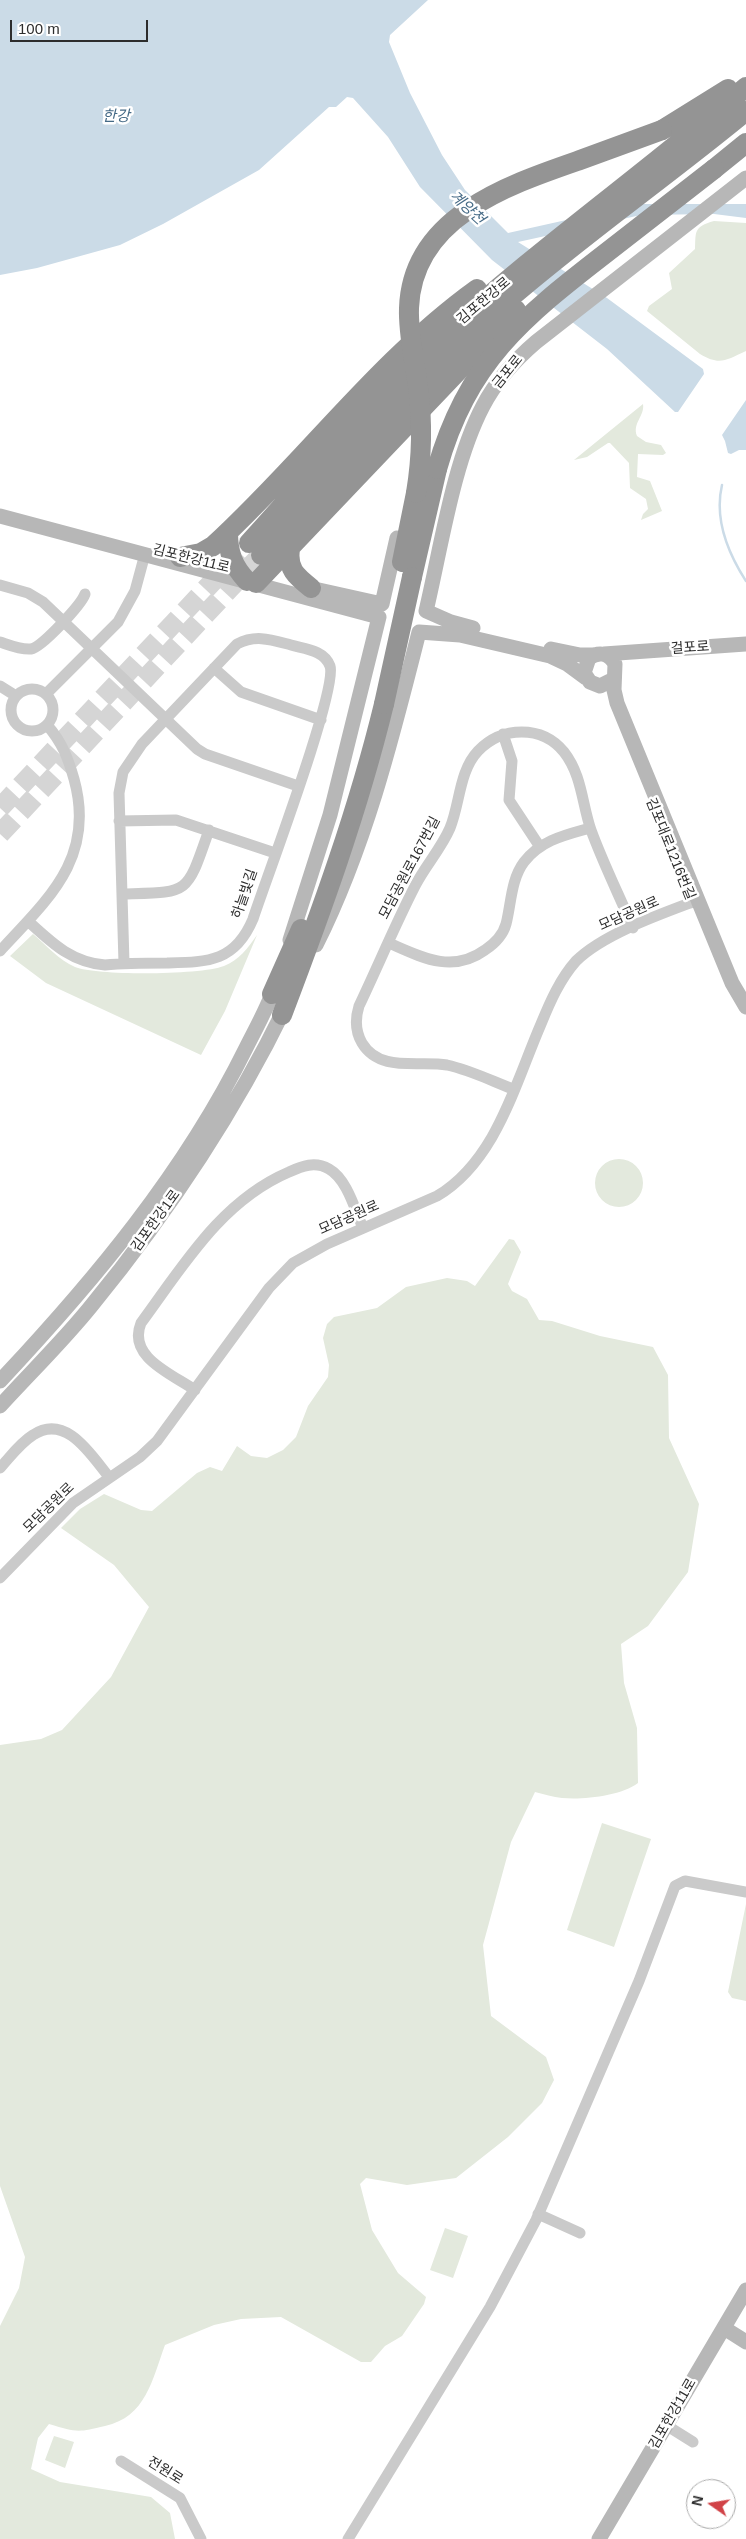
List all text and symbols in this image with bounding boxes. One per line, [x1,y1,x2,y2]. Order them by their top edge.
scale bar [12,10,150,42]
text: 100 m [18,20,60,37]
water label: 한강 [102,108,130,126]
water label: 계양천 [446,187,488,229]
street label: 김포한강로 [454,274,514,328]
street label: 금포로 [489,352,527,392]
street label: 김포한강11로 [151,541,231,577]
street label: 걸포로 [670,638,710,658]
street label: 김포대로1216번길 [642,796,698,902]
street label: 모담공원로167번길 [376,814,444,922]
street label: 하늘빛길 [229,867,261,921]
street label: 모담공원로 [596,893,662,935]
street label: 김포한강1로 [128,1187,184,1255]
street label: 모담공원로 [316,1197,382,1239]
street label: 모담공원로 [20,1480,78,1536]
street label: 김포한강11로 [646,2376,700,2452]
street label: 전원로 [144,2454,186,2488]
north arrow [686,2479,736,2529]
text: N [688,2494,706,2508]

